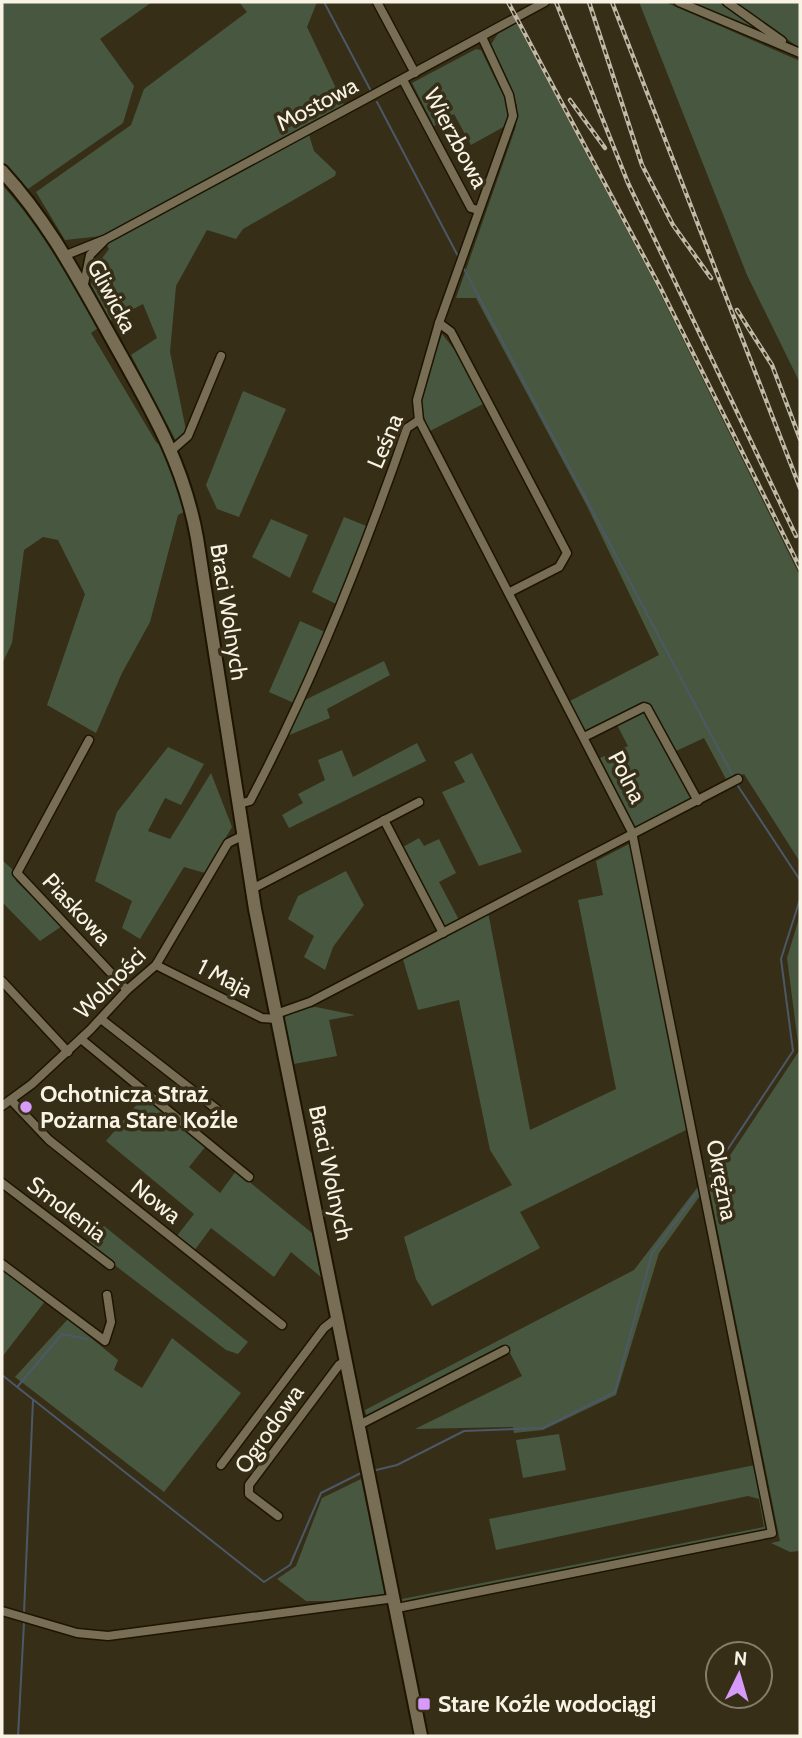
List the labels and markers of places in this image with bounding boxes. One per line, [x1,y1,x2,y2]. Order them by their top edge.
place label: Ochotnicza Straż Pożarna Stare Koźle [40,1080,238,1134]
marker: Ochotnicza Straż Pożarna Stare Koźle [18,1099,34,1115]
place label: Stare Koźle wodociągi [438,1690,656,1718]
marker: Stare Koźle wodociągi [416,1696,432,1712]

